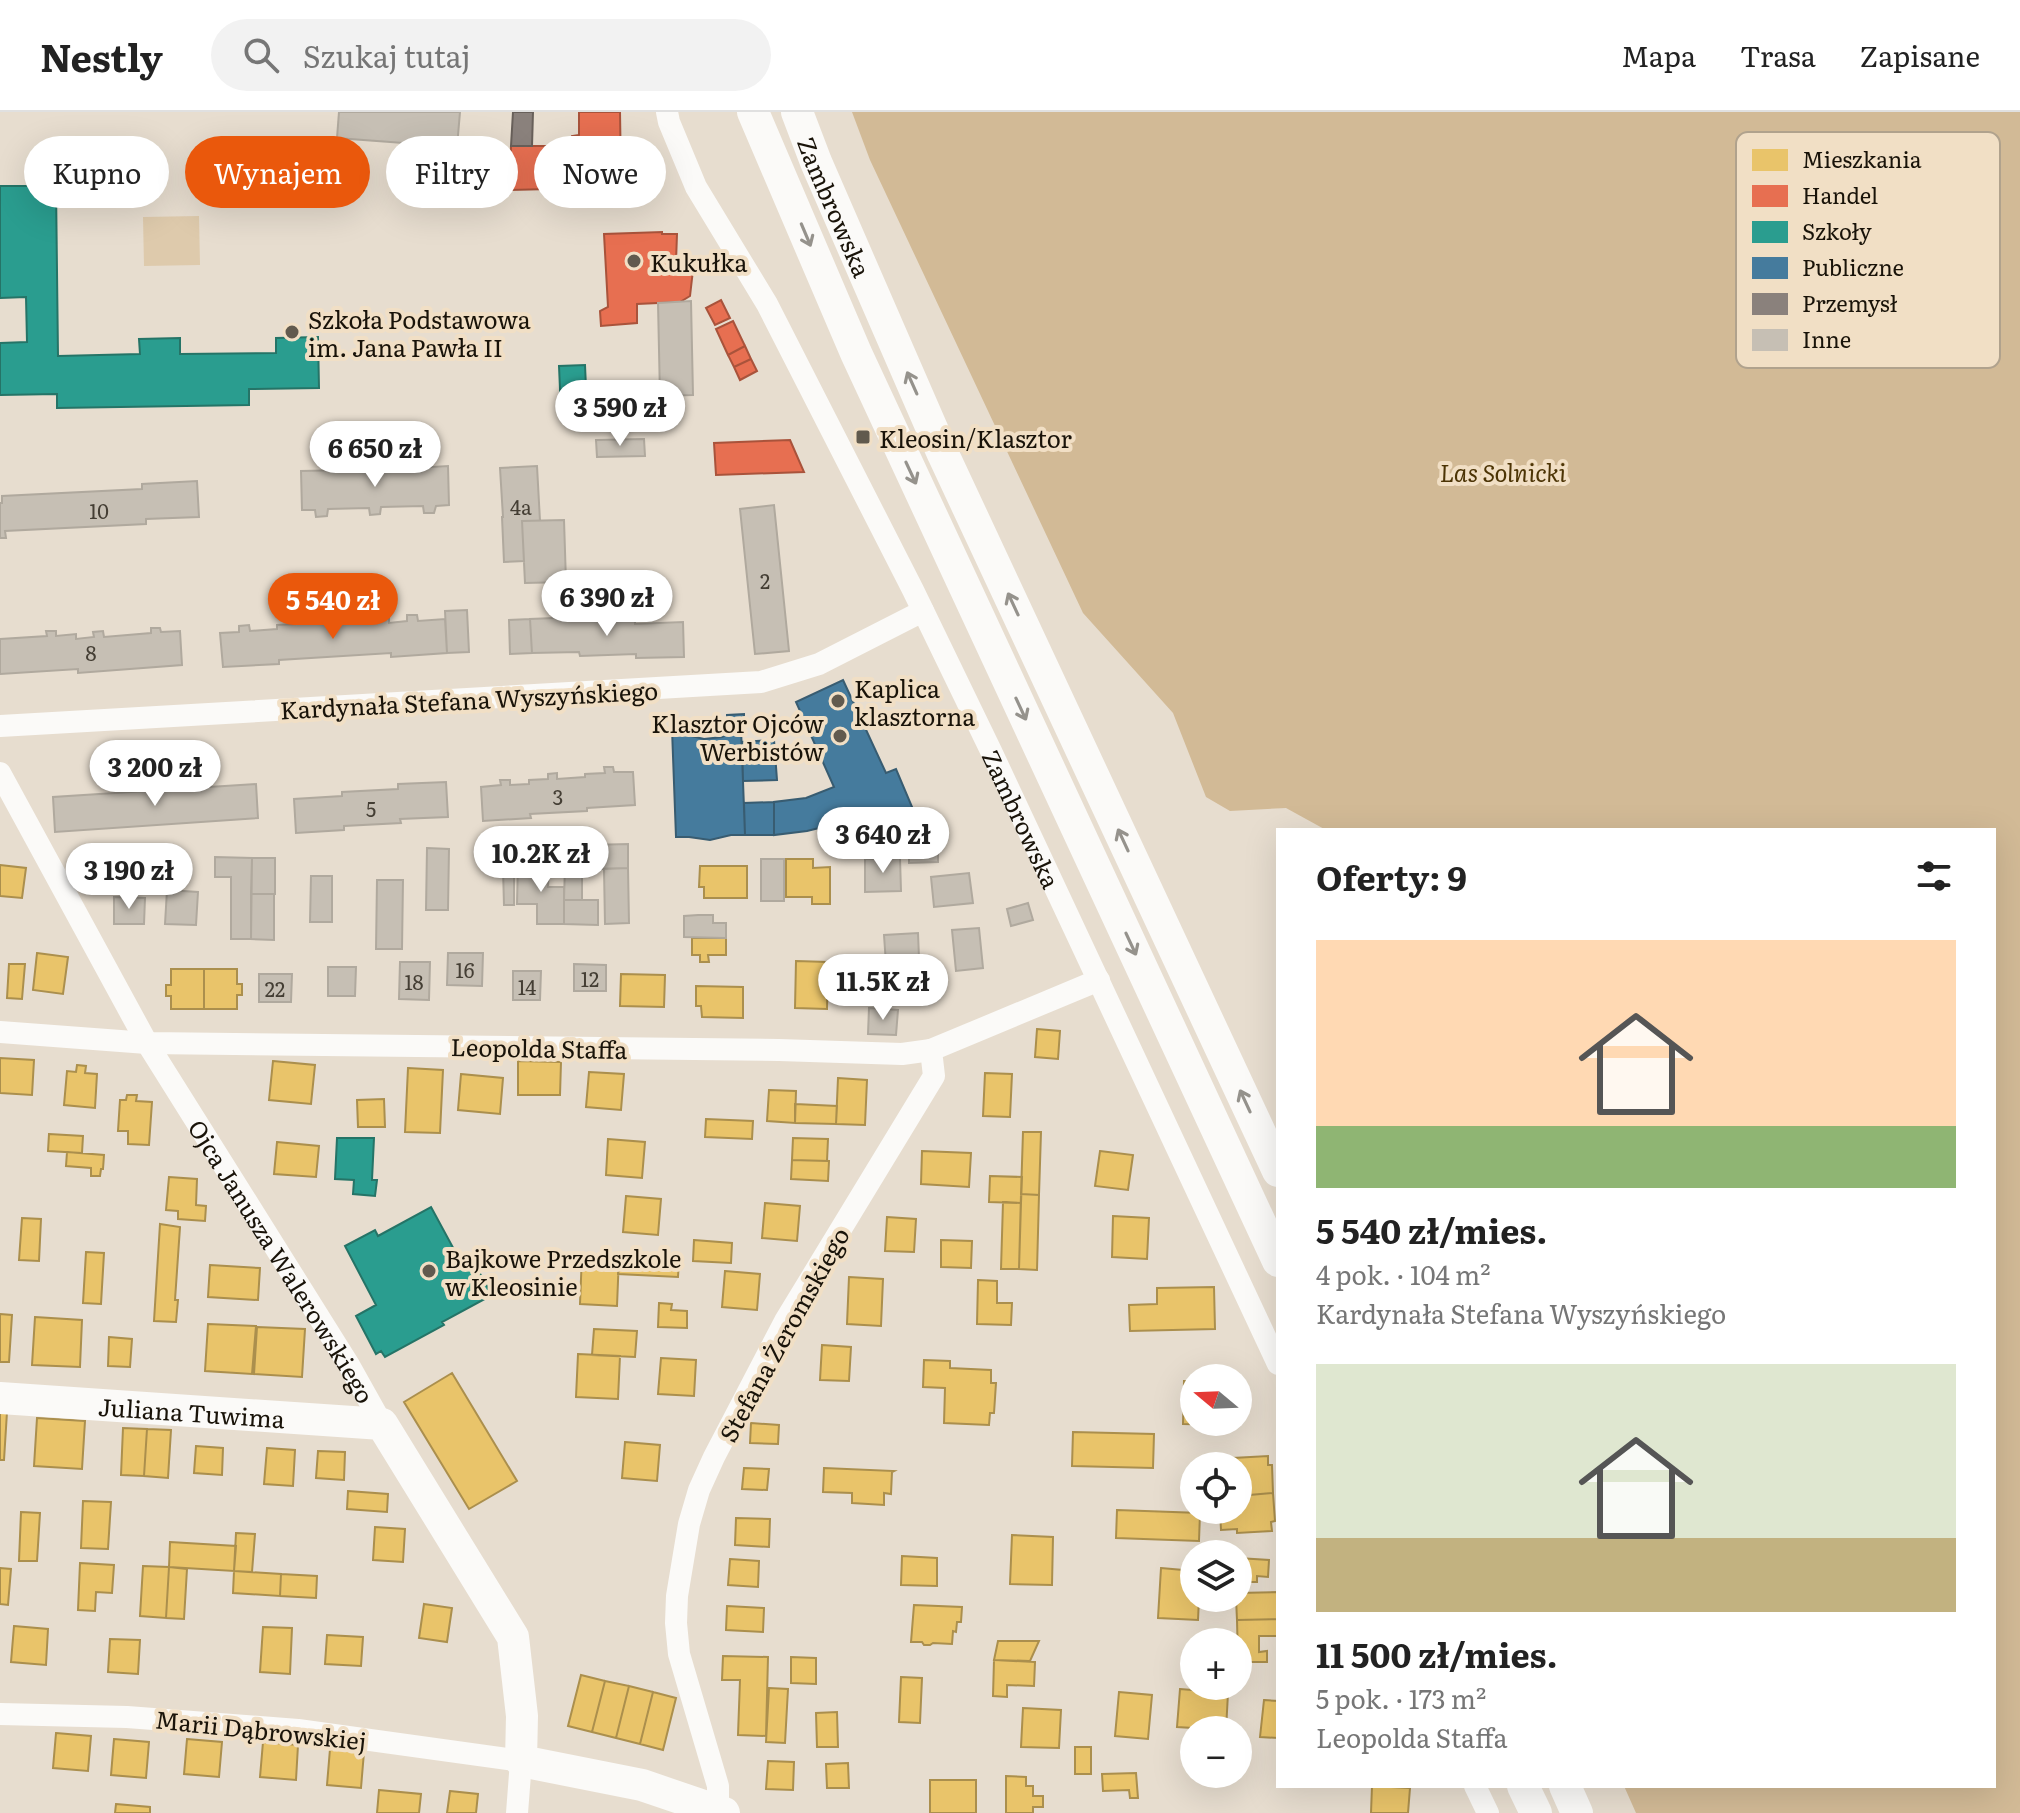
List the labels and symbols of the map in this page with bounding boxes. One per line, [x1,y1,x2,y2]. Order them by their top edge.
street label: Zambrowska [790,131,881,282]
legend [1736,132,2000,368]
text: Mieszkania [1802,142,1922,175]
text: Handel [1802,178,1878,211]
text: Szkoły [1802,214,1872,247]
one-way arrow [799,222,814,247]
place label: Kukułka [650,244,747,279]
text: Publiczne [1802,250,1904,283]
marker: Kukułka [625,252,643,270]
text: Przemysł [1802,286,1898,319]
place label: Szkoła Podstawowa im. Jana Pawła II [308,301,531,364]
text: Inne [1802,322,1851,355]
marker: Szkoła Podstawowa im. Jana Pawła II [283,323,301,341]
one-way arrow [904,371,919,395]
pin: 3 590 zł [537,380,703,448]
place label: Kleosin/Klasztor [879,420,1073,455]
pin: 6 650 zł [292,421,458,489]
marker: Kleosin/Klasztor [854,428,872,446]
park label: Las Solnicki [1440,454,1566,489]
one-way arrow [905,460,920,485]
house number: 4a [510,491,532,521]
house number: 10 [89,495,109,525]
house number: 2 [760,565,770,595]
pin: 6 390 zł [524,570,690,638]
pin: 5 540 zł [250,573,416,641]
one-way arrow [1004,592,1019,617]
house number: 8 [85,637,97,667]
place label: Kaplica klasztorna [854,670,975,733]
street label: Kardynała Stefana Wyszyńskiego [279,672,659,726]
marker: Kaplica klasztorna [829,692,847,710]
one-way arrow [1014,696,1029,720]
place label: Klasztor Ojców Werbistów [651,705,824,768]
marker: Klasztor Ojców Werbistów [831,727,849,745]
pin: 3 200 zł [72,740,238,808]
street label: Zambrowska [975,743,1070,894]
house number: 3 [553,781,563,811]
house number: 5 [366,793,376,823]
pin: 3 640 zł [800,807,966,875]
pin: 10.2K zł [458,826,624,894]
one-way arrow [1115,828,1130,852]
pin: 3 190 zł [46,843,212,911]
one-way arrow [1124,932,1139,956]
house number: 16 [456,954,475,984]
pin: 11.5K zł [800,954,966,1022]
house number: 12 [581,963,599,993]
house number: 18 [404,966,424,996]
house number: 14 [518,971,536,1001]
house number: 22 [265,973,285,1003]
street label: Leopolda Staffa [450,1028,628,1066]
one-way arrow [1237,1089,1252,1113]
street label: Ojca Janusza Walerowskiego [181,1112,384,1409]
street label: Stefana Żeromskiego [709,1220,857,1448]
place label: Bajkowe Przedszkole w Kleosinie [445,1240,681,1303]
marker: Bajkowe Przedszkole w Kleosinie [420,1262,438,1280]
north arrow [1180,1364,1252,1436]
street label: Juliana Tuwima [97,1387,286,1435]
street label: Marii Dąbrowskiej [154,1701,368,1757]

